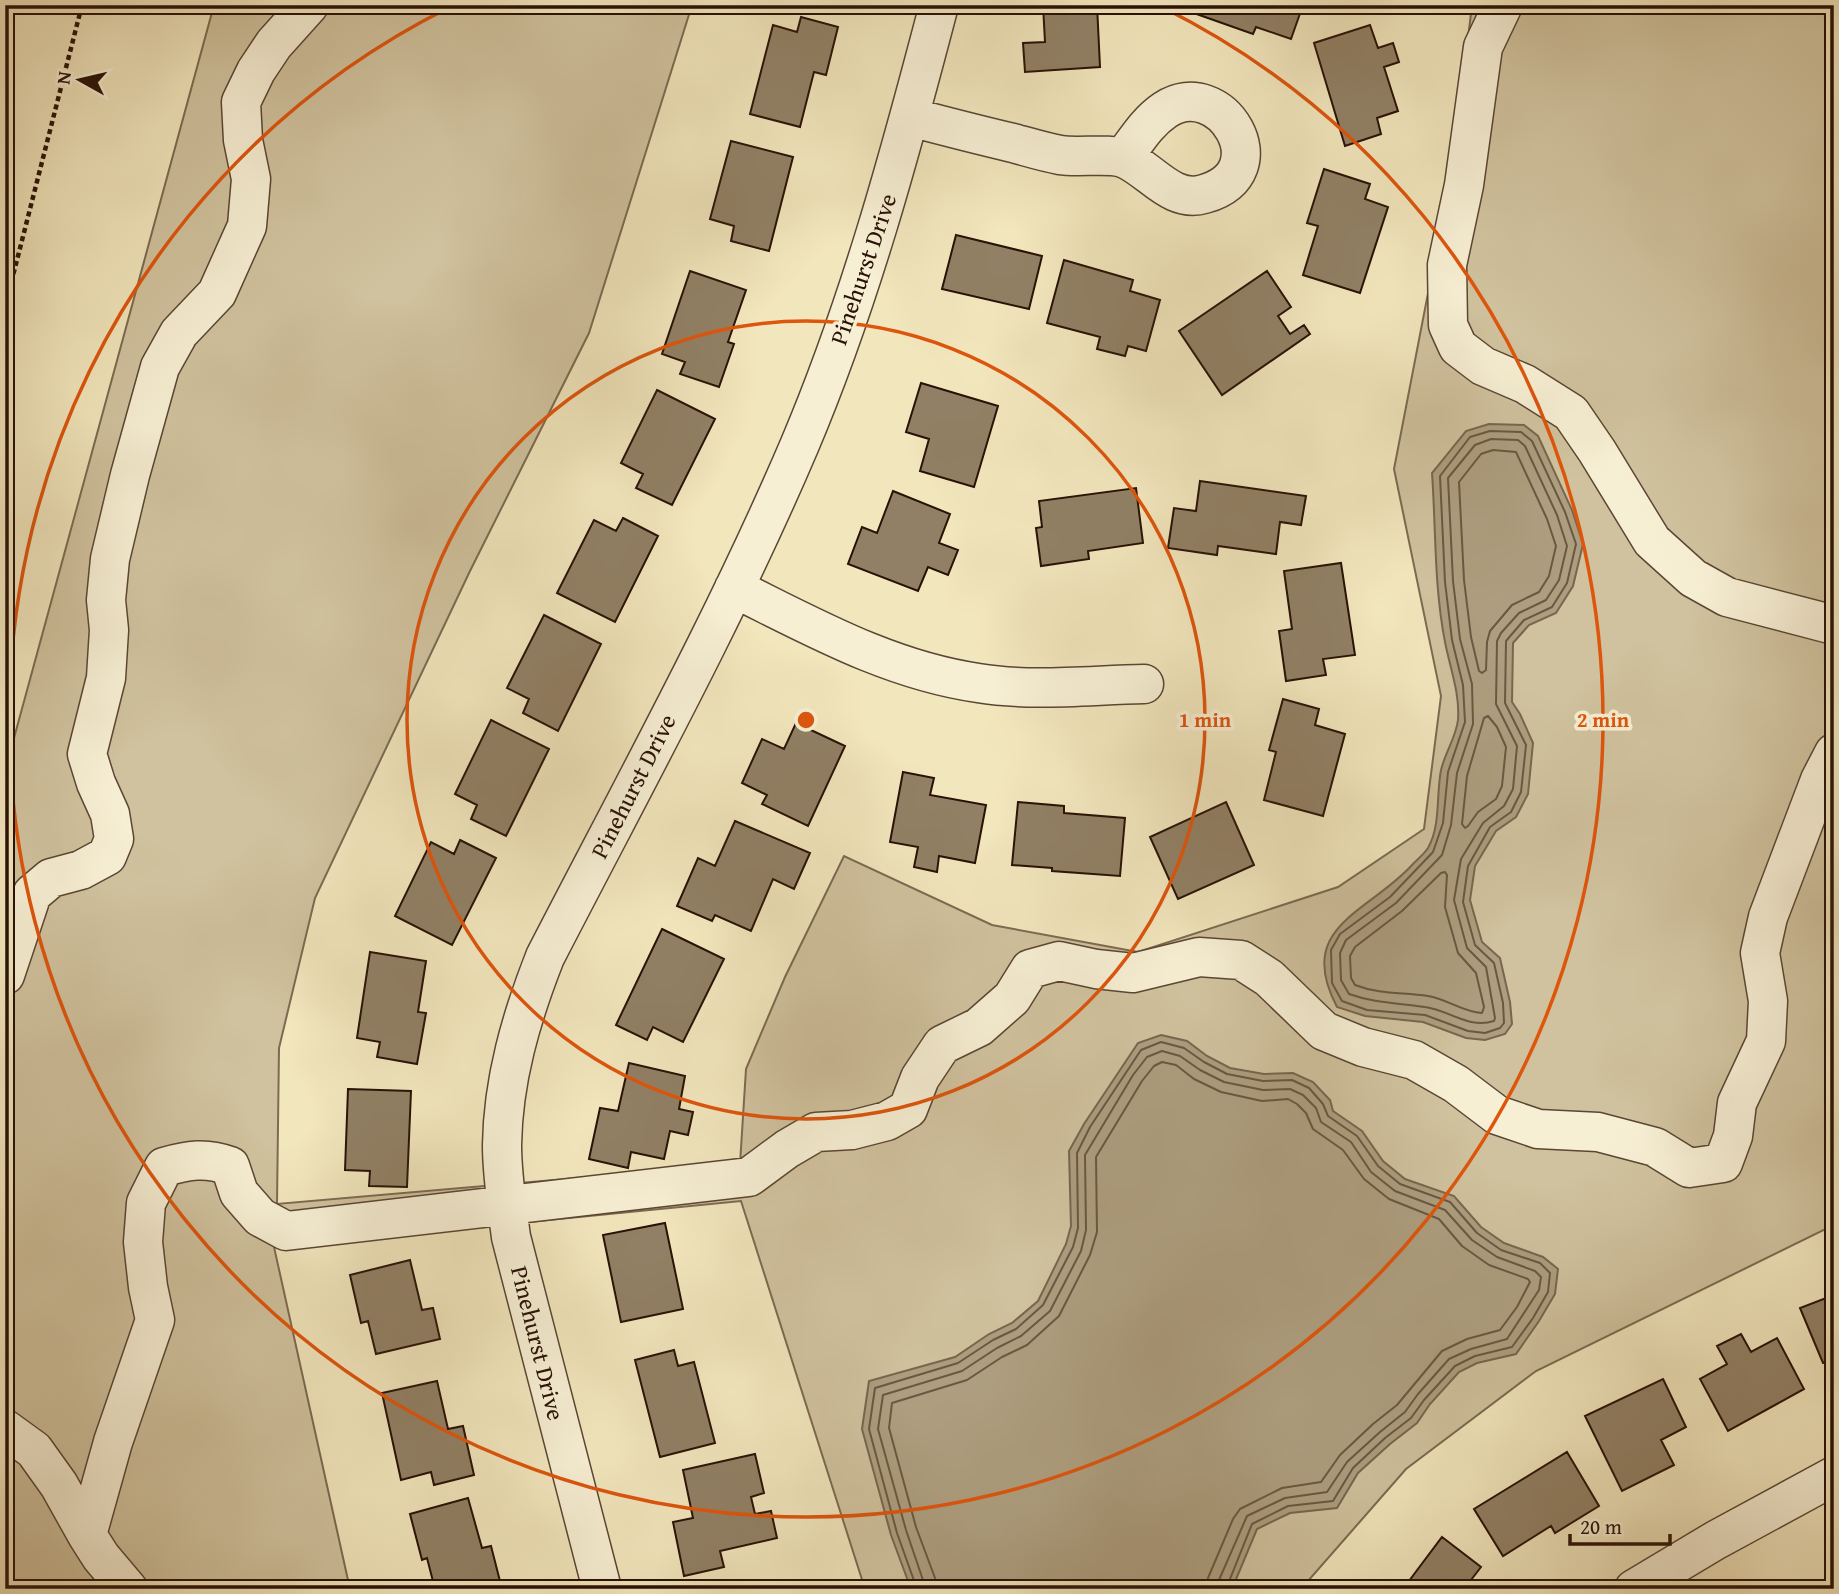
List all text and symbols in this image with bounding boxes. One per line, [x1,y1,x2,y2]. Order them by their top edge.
north arrow [46,46,116,116]
text: N [48,69,78,86]
street label: Pinehurst Drive [821,189,905,349]
text: 1 min [1179,704,1232,735]
text: 2 min [1577,704,1630,735]
street label: Pinehurst Drive [582,708,684,864]
centre of rings [794,708,818,732]
street label: Pinehurst Drive [502,1262,574,1424]
scale bar [1570,1503,1669,1547]
text: 20 m [1580,1511,1622,1542]

